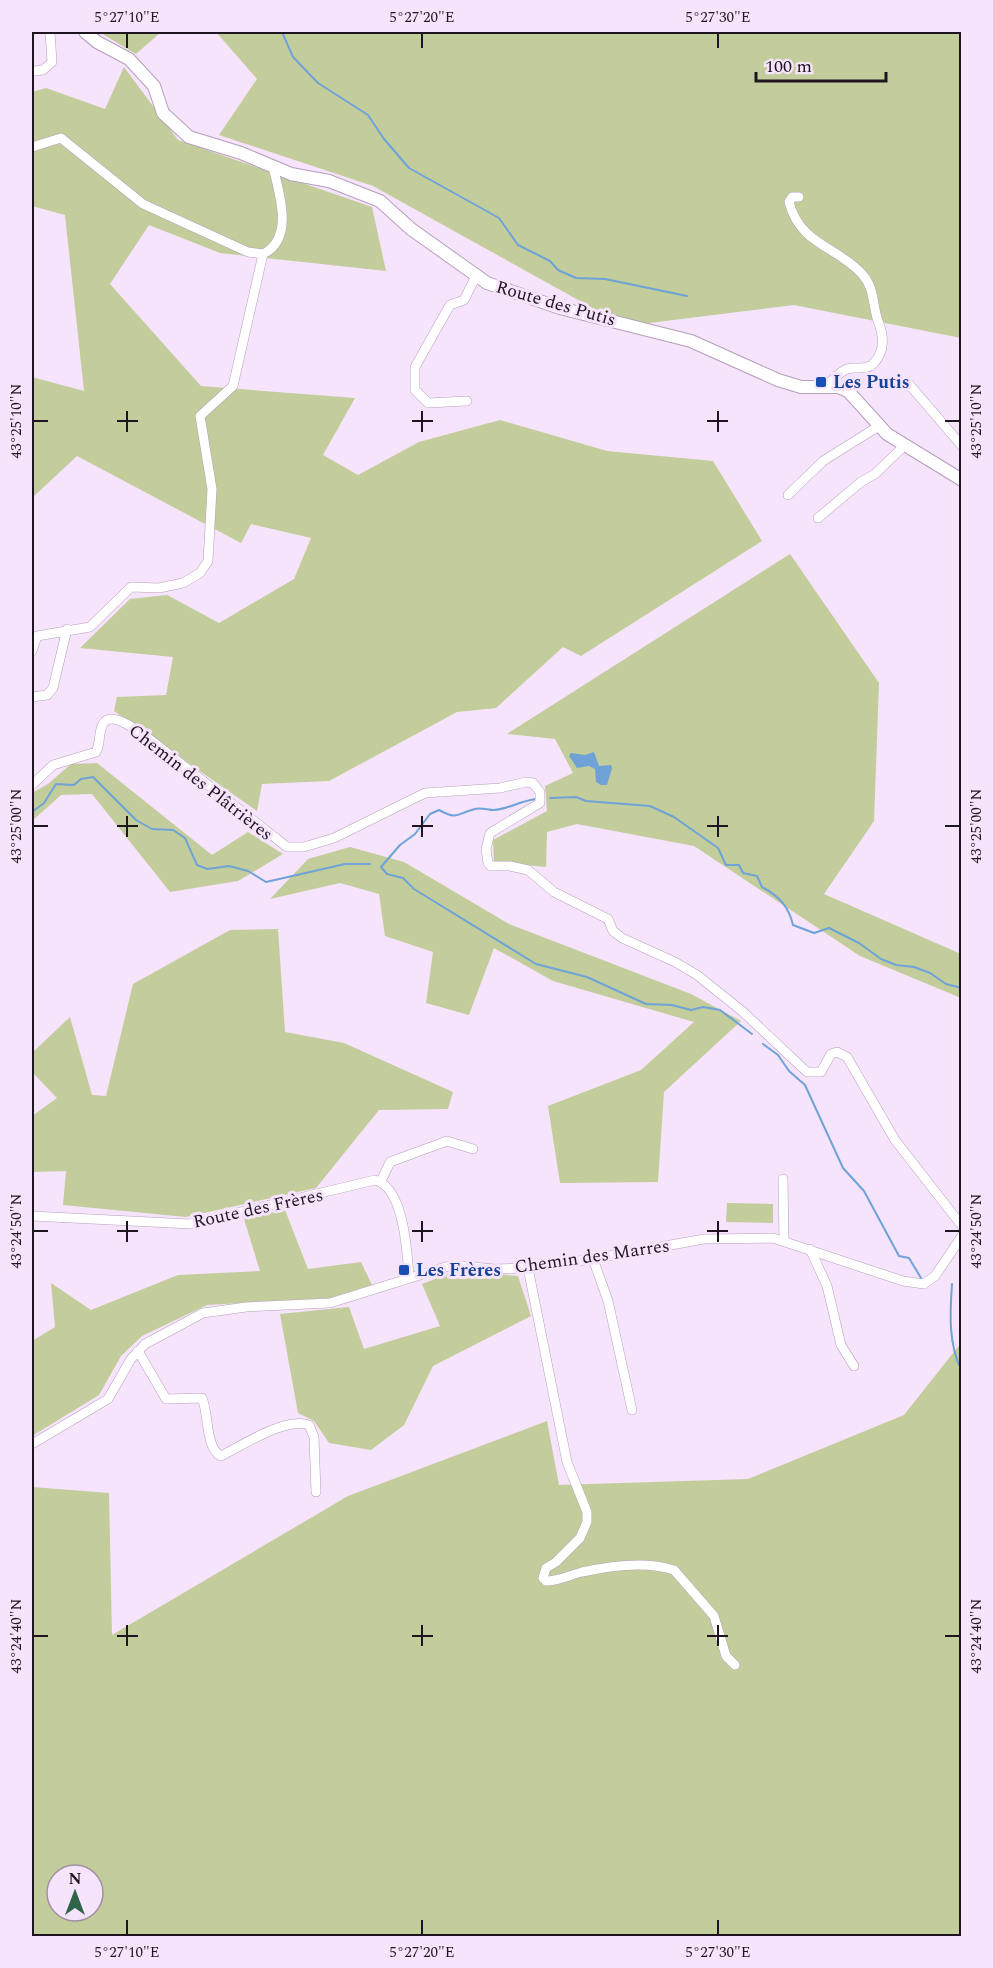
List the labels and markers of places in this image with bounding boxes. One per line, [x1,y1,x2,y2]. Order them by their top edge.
place label: Les Putis [833,369,910,396]
marker: Les Putis [814,375,828,389]
place label: Les Frères [416,1257,501,1284]
marker: Les Frères [397,1263,411,1277]

